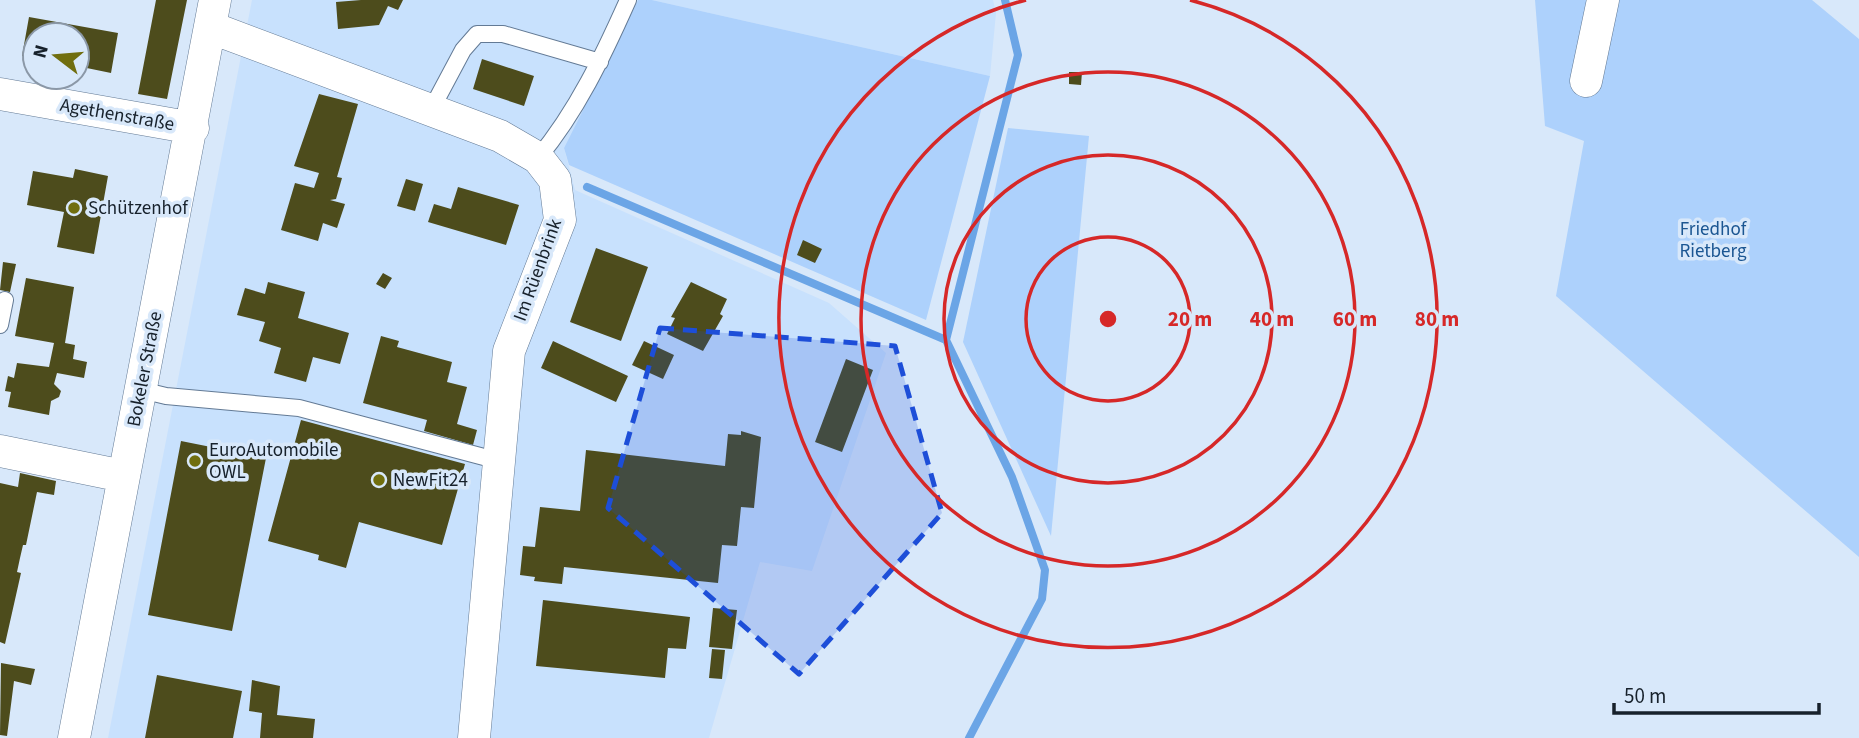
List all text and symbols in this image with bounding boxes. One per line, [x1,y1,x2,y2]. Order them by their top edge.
north arrow [21,21,91,91]
text: N [26,42,56,62]
street label: Agethenstraße [58,92,176,138]
place label: Schützenhof [88,195,189,222]
marker: Schützenhof [66,200,82,216]
street label: Im Rüenbrink [507,215,569,325]
park label: Friedhof Rietberg [1679,216,1748,265]
text: 20 m [1168,304,1212,334]
text: 40 m [1250,304,1294,334]
text: 60 m [1333,304,1377,334]
text: 80 m [1415,304,1459,334]
centre of rings [1096,307,1120,331]
street label: Bokeler Straße [121,309,169,429]
place label: EuroAutomobile OWL [209,437,339,486]
marker: EuroAutomobile OWL [187,453,203,469]
place label: NewFit24 [393,467,468,494]
marker: NewFit24 [371,472,387,488]
scale bar [1614,672,1819,716]
text: 50 m [1624,681,1666,711]

